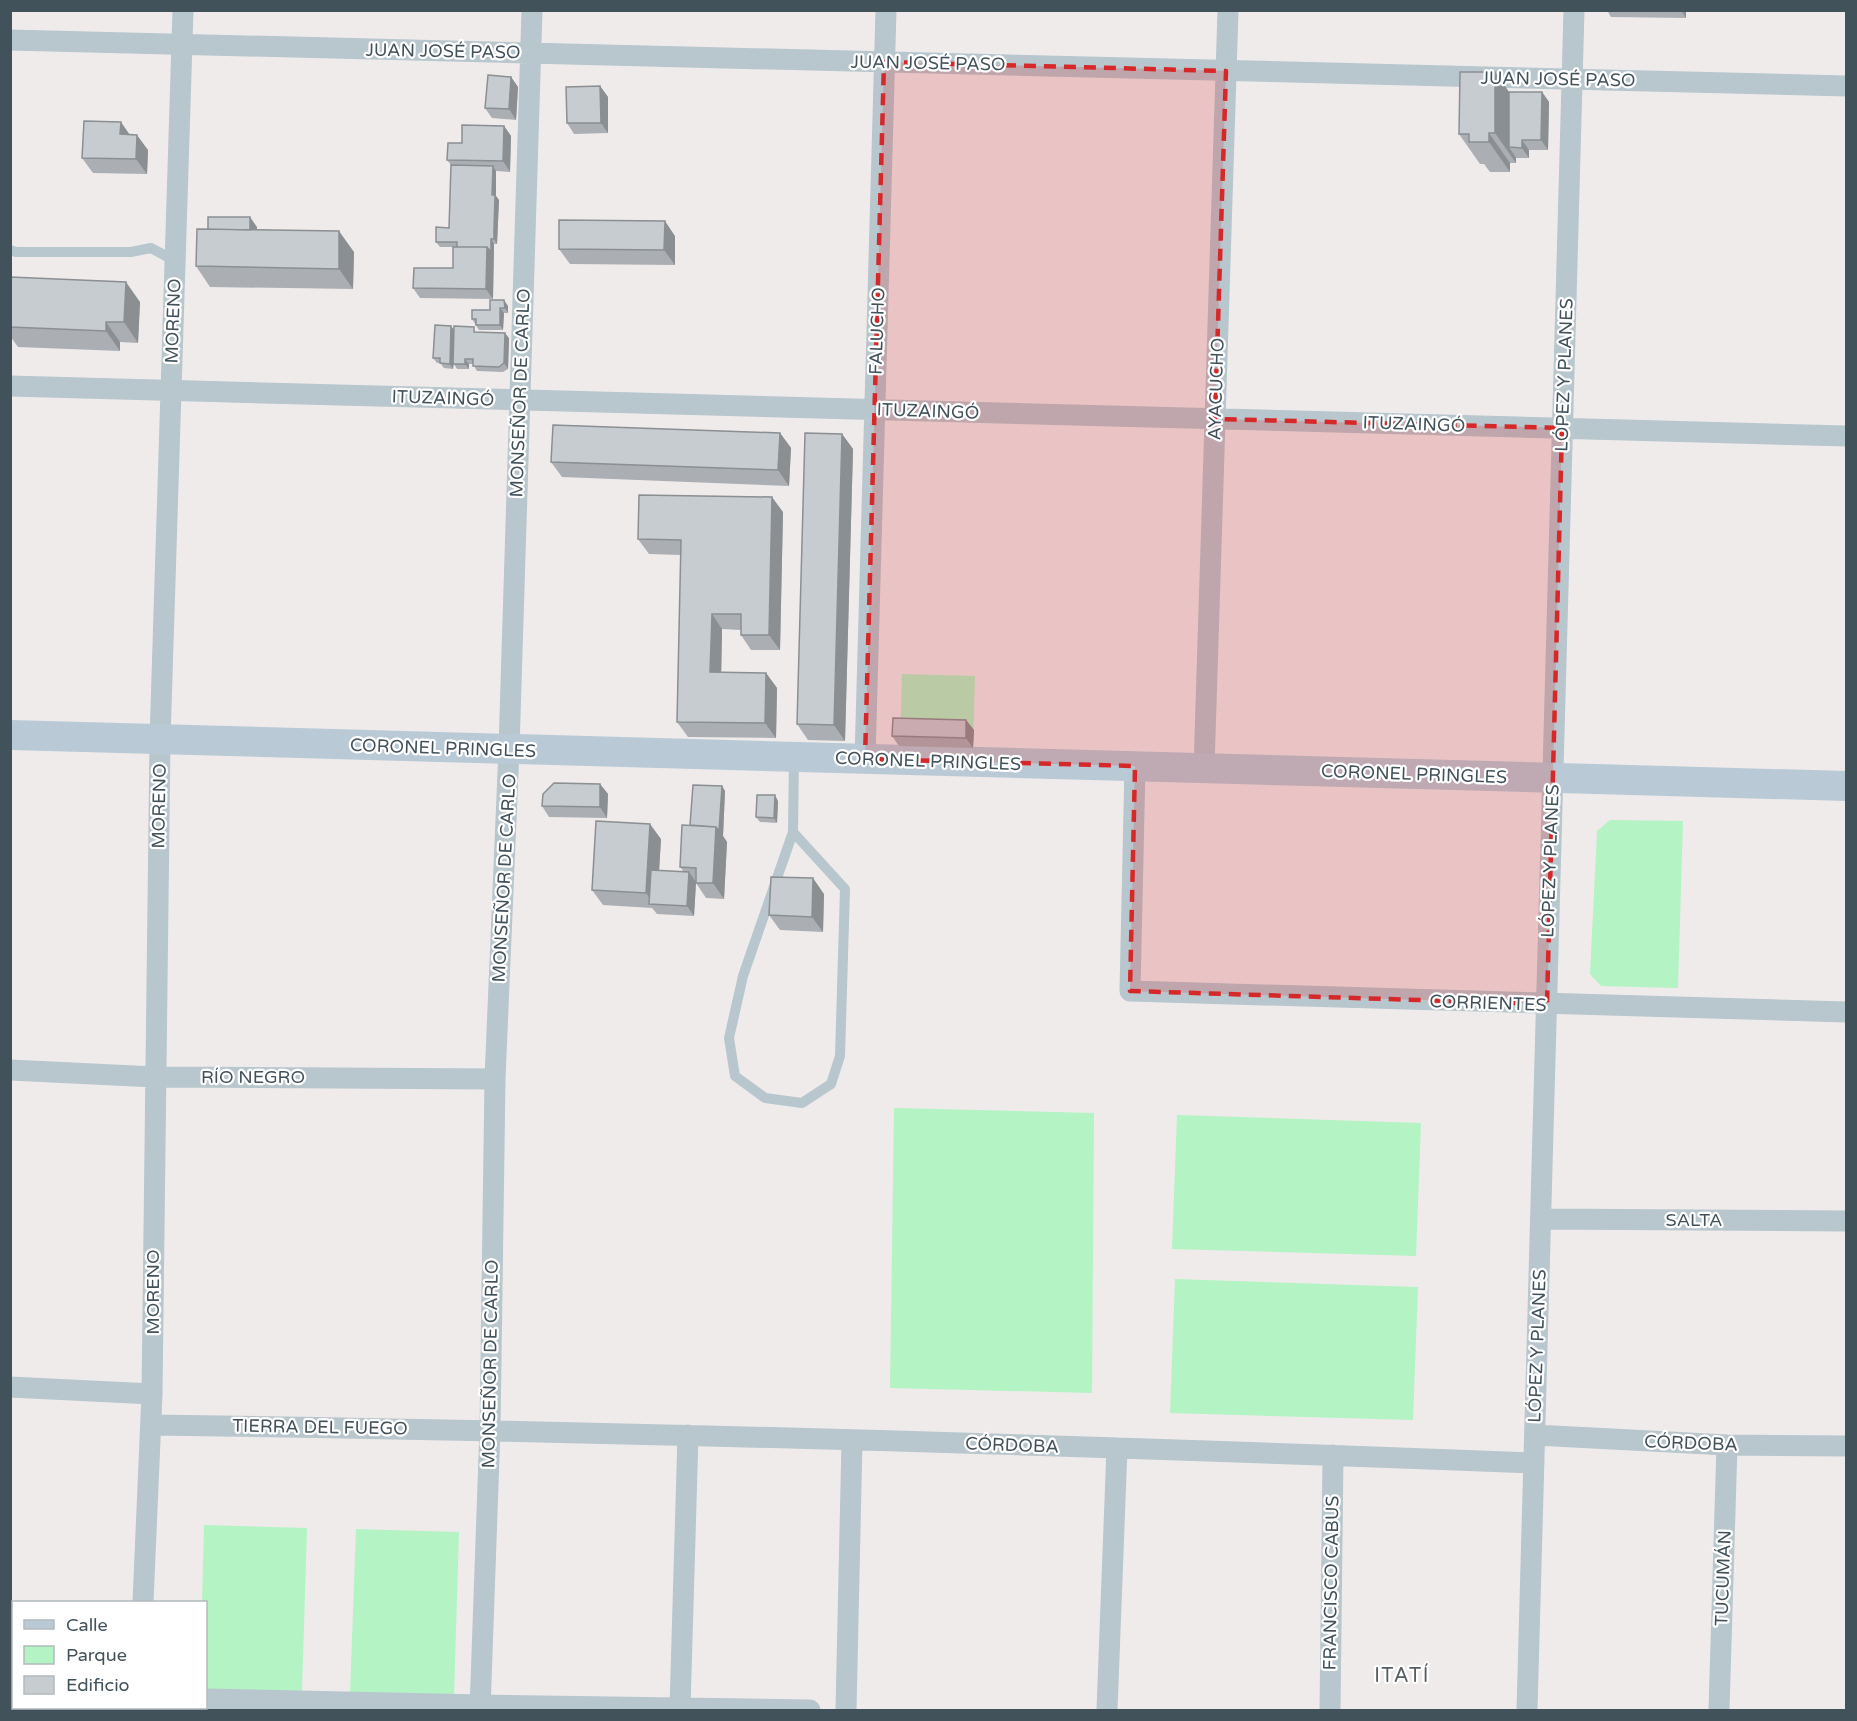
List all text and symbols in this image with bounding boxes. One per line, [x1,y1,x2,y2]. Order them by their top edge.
street label: JUAN JOSÉ PASO [365,39,521,63]
street label: JUAN JOSÉ PASO [850,51,1006,75]
street label: JUAN JOSÉ PASO [1480,67,1636,91]
street label: MORENO [161,278,185,364]
street label: FALUCHO [864,287,890,375]
street label: MONSEÑOR DE CARLO [505,288,535,498]
street label: LÓPEZ Y PLANES [1550,298,1578,452]
street label: AYACUCHO [1203,337,1229,441]
street label: ITUZAINGÓ [391,385,495,411]
street label: ITUZAINGÓ [876,398,980,424]
street label: ITUZAINGÓ [1362,411,1466,437]
street label: CORONEL PRINGLES [350,734,536,762]
street label: CORONEL PRINGLES [835,747,1021,775]
street label: CORONEL PRINGLES [1321,760,1507,788]
street label: MORENO [147,763,171,849]
street label: MONSEÑOR DE CARLO [488,773,520,983]
street label: LÓPEZ Y PLANES [1536,784,1564,938]
street label: CORRIENTES [1429,990,1547,1016]
street label: RÍO NEGRO [201,1066,305,1088]
street label: SALTA [1666,1209,1722,1231]
street label: MORENO [142,1249,164,1335]
street label: MONSEÑOR DE CARLO [477,1259,503,1469]
street label: LÓPEZ Y PLANES [1523,1269,1551,1423]
street label: TIERRA DEL FUEGO [232,1414,408,1440]
street label: CÓRDOBA [1644,1430,1738,1456]
street label: CÓRDOBA [965,1432,1059,1458]
street label: FRANCISCO CABUS [1318,1495,1344,1671]
street label: TUCUMÁN [1710,1530,1736,1626]
legend [12,1601,207,1709]
text: Calle [66,1614,108,1636]
text: Parque [66,1644,127,1666]
district label: ITATÍ [1374,1663,1430,1688]
text: Edificio [66,1674,130,1696]

